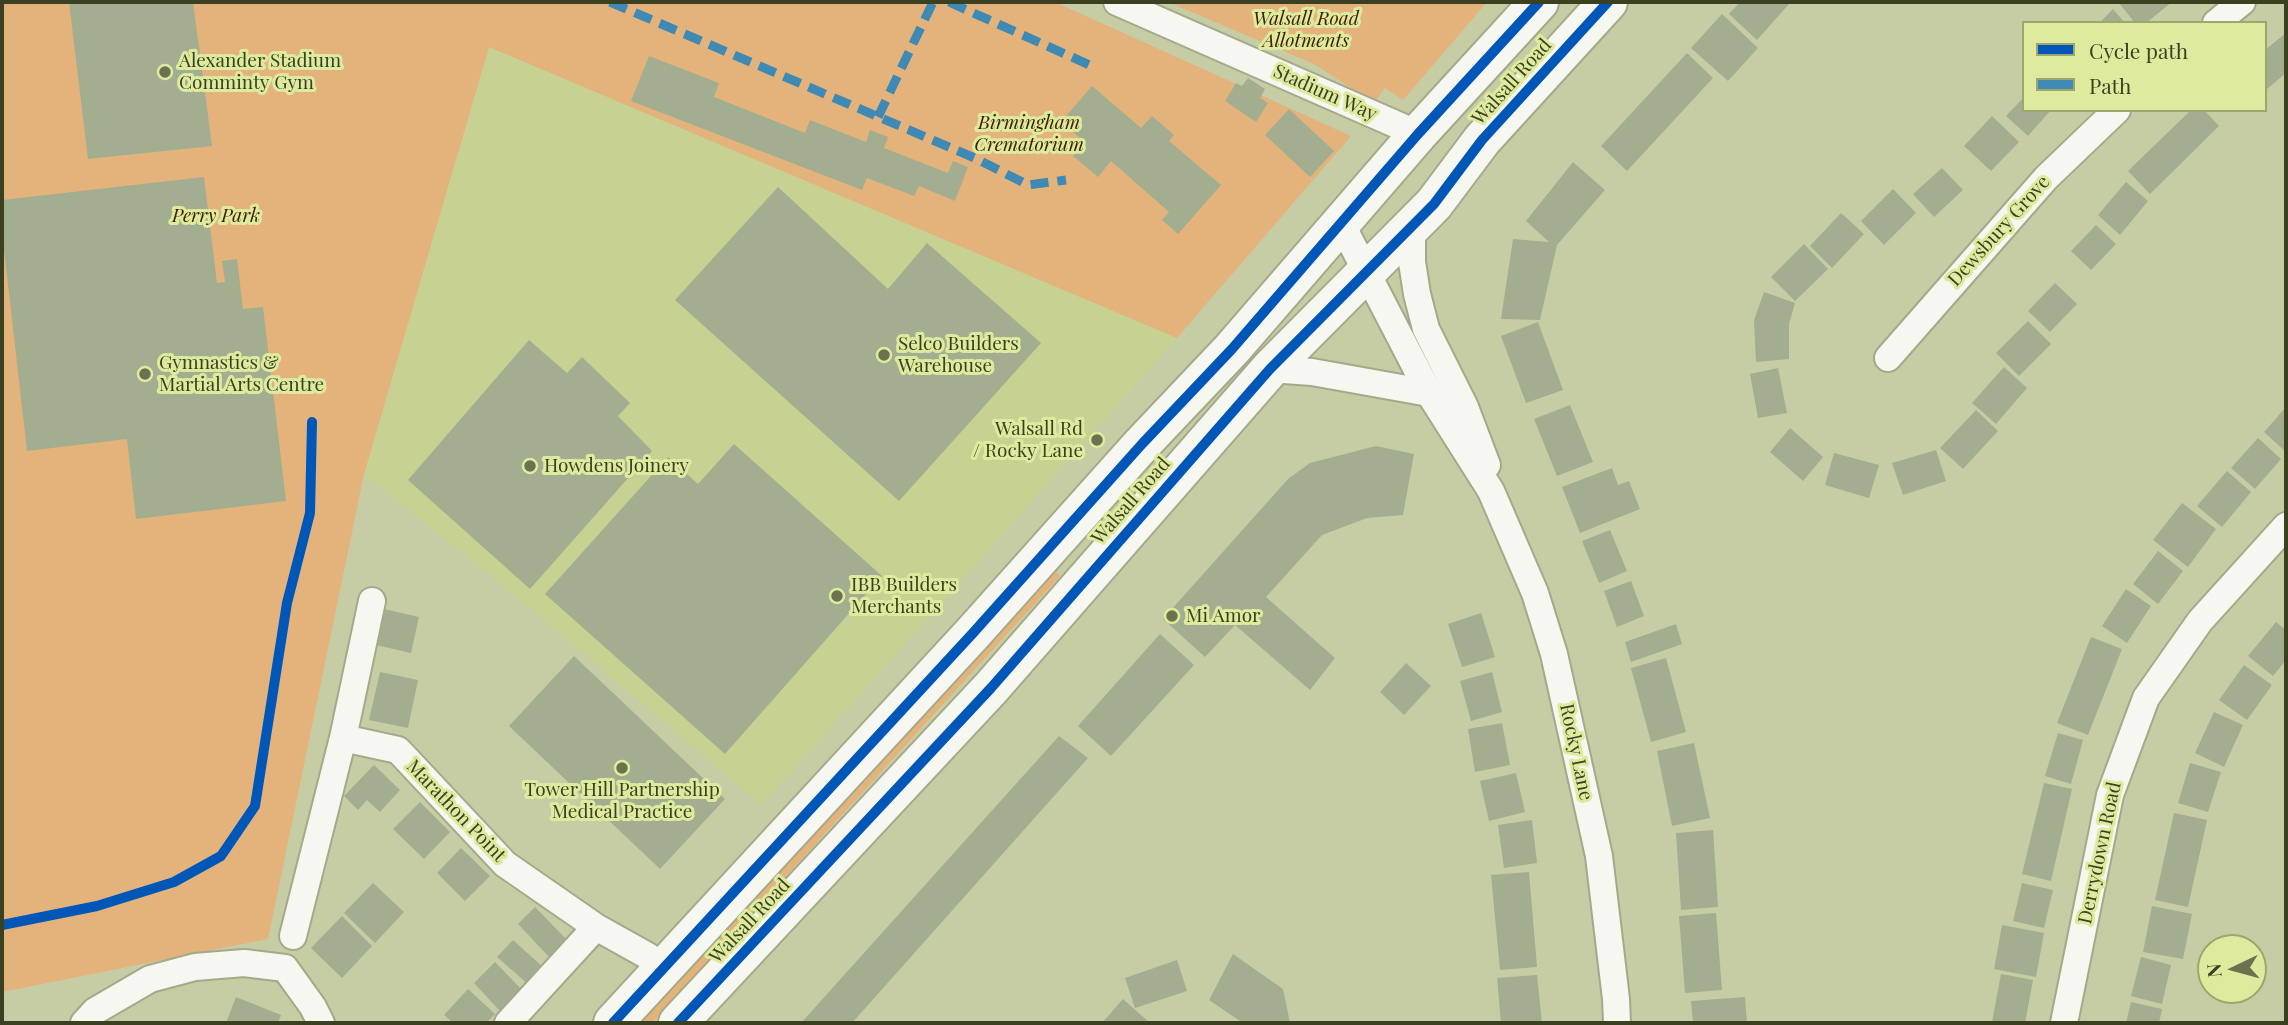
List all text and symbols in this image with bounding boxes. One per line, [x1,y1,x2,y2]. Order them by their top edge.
park label: Walsall Road Allotments [1253,8,1359,52]
legend [2022,21,2267,112]
street label: Walsall Road [1467,34,1557,130]
text: Cycle path [2089,36,2188,64]
place label: Alexander Stadium Comminty Gym [179,50,341,94]
street label: Stadium Way [1270,60,1380,126]
marker: Alexander Stadium Comminty Gym [157,64,173,80]
text: Path [2089,71,2131,99]
park label: Birmingham Crematorium [974,112,1084,156]
street label: Dewsbury Grove [1943,171,2055,291]
park label: Perry Park [172,205,260,227]
place label: Selco Builders Warehouse [898,333,1019,377]
marker: Selco Builders Warehouse [876,347,892,363]
place label: Gymnastics & Martial Arts Centre [159,352,324,396]
marker: Gymnastics & Martial Arts Centre [137,366,153,382]
place label: Walsall Rd / Rocky Lane [973,418,1083,462]
marker: Walsall Rd / Rocky Lane [1089,432,1105,448]
street label: Walsall Road [1087,453,1175,549]
place label: Howdens Joinery [544,455,689,477]
marker: Howdens Joinery [522,458,538,474]
place label: IBB Builders Merchants [851,574,957,618]
marker: IBB Builders Merchants [829,588,845,604]
place label: Mi Amor [1186,605,1261,627]
marker: Mi Amor [1164,608,1180,624]
street label: Rocky Lane [1555,702,1597,802]
street label: Marathon Point [402,755,510,867]
marker: Tower Hill Partnership Medical Practice [614,760,630,776]
place label: Tower Hill Partnership Medical Practice [524,779,720,823]
street label: Derrydown Road [2074,780,2126,926]
street label: Walsall Road [705,874,795,968]
north arrow [2197,934,2267,1004]
text: N [2200,963,2227,979]

